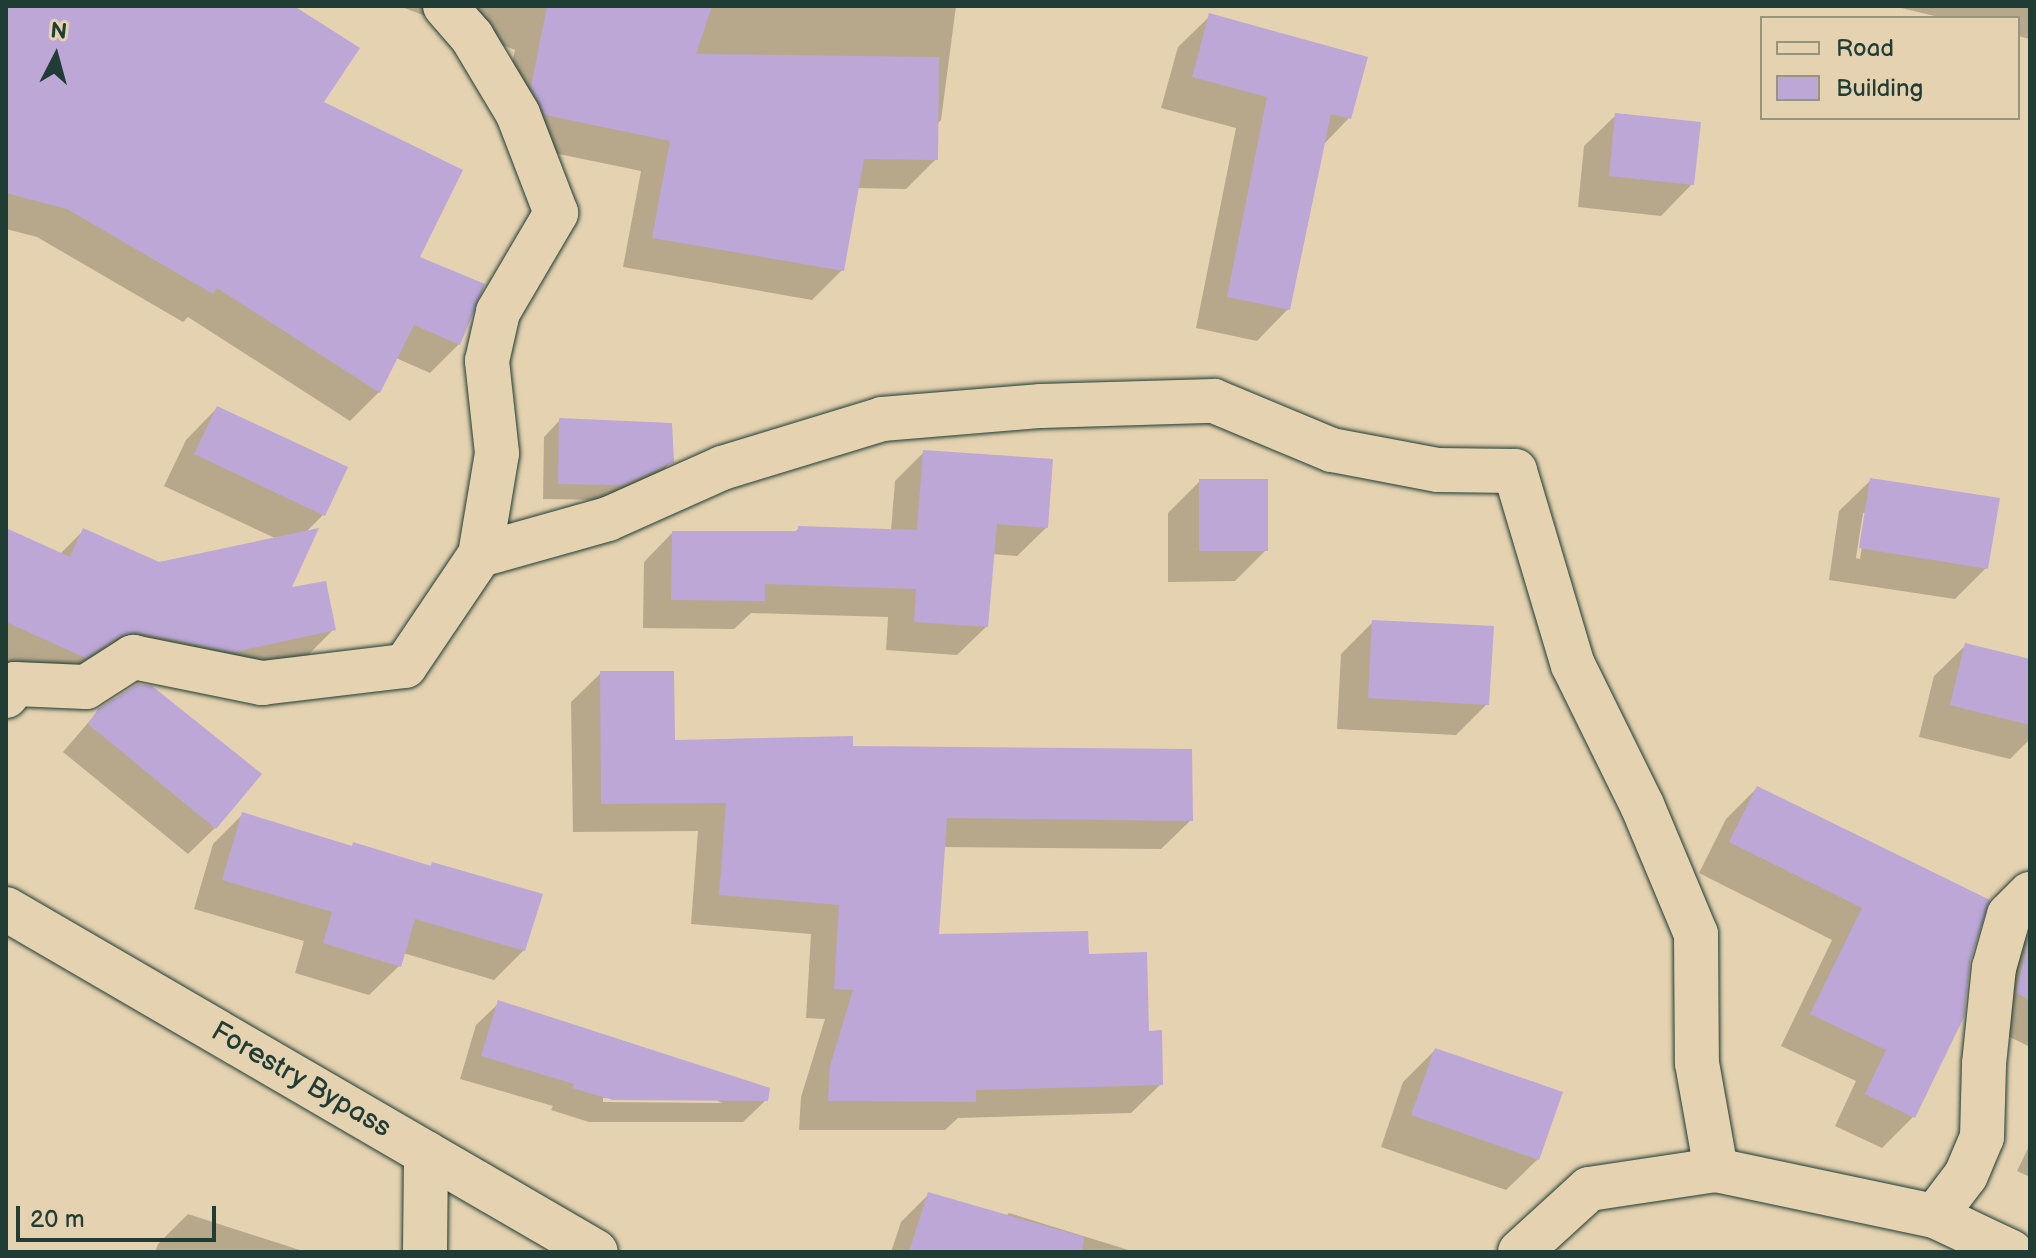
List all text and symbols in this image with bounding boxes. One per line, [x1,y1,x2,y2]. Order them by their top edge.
north arrow [16,16,96,96]
legend [1760,16,2020,120]
text: N [49,17,68,46]
text: Road [1836,34,1894,63]
text: Building [1836,74,1923,103]
street label: Forestry Bypass [204,1015,398,1145]
scale bar [20,1190,220,1240]
text: 20 m [30,1205,85,1234]

